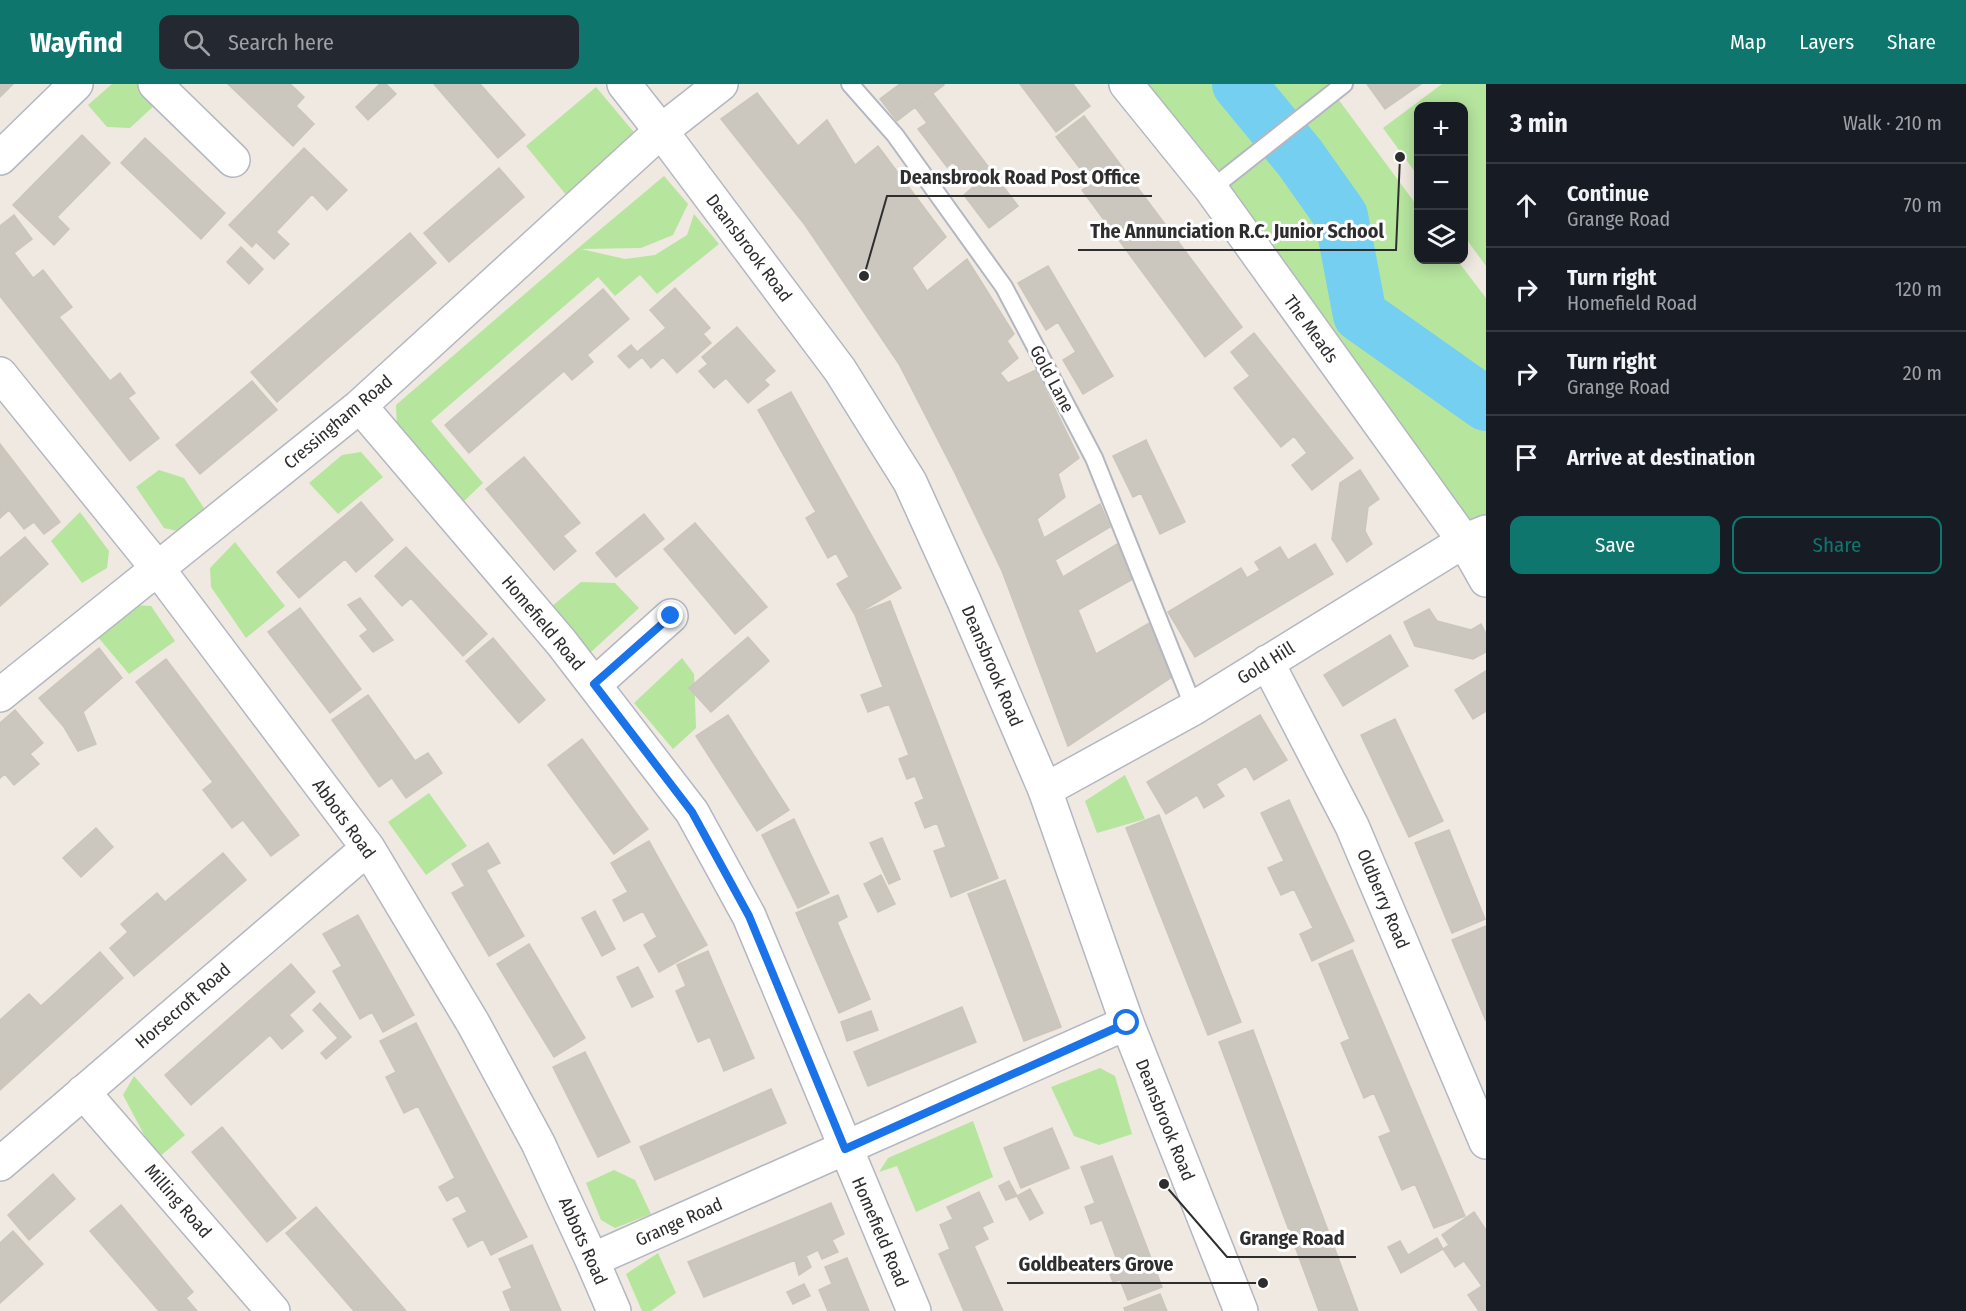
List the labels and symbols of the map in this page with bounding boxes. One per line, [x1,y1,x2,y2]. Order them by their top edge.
callout: Deansbrook Road Post Office [887,158,1152,196]
text: Deansbrook Road Post Office [900,165,1140,189]
street label: Deansbrook Road [701,190,797,306]
callout: The Annunciation R.C. Junior School [1078,212,1396,250]
text: The Annunciation R.C. Junior School [1090,219,1384,243]
street label: The Meads [1279,291,1343,368]
street label: Gold Lane [1025,341,1079,417]
street label: Cressingham Road [279,370,397,474]
street label: Homefield Road [497,571,589,675]
route end [657,602,683,628]
street label: Deansbrook Road [957,602,1027,730]
street label: Gold Hill [1233,637,1299,689]
street label: Abbots Road [308,775,380,863]
street label: Oldberry Road [1352,846,1414,952]
street label: Horsecroft Road [131,959,235,1053]
route start [1113,1009,1139,1035]
street label: Deansbrook Road [1131,1056,1199,1184]
street label: Milling Road [140,1159,216,1243]
street label: Homefield Road [847,1174,913,1290]
street label: Grange Road [632,1193,726,1251]
street label: Abbots Road [554,1194,612,1288]
callout: Grange Road [1227,1219,1356,1257]
text: Grange Road [1239,1226,1345,1250]
callout: Goldbeaters Grove [1007,1245,1185,1283]
text: Goldbeaters Grove [1019,1252,1173,1276]

